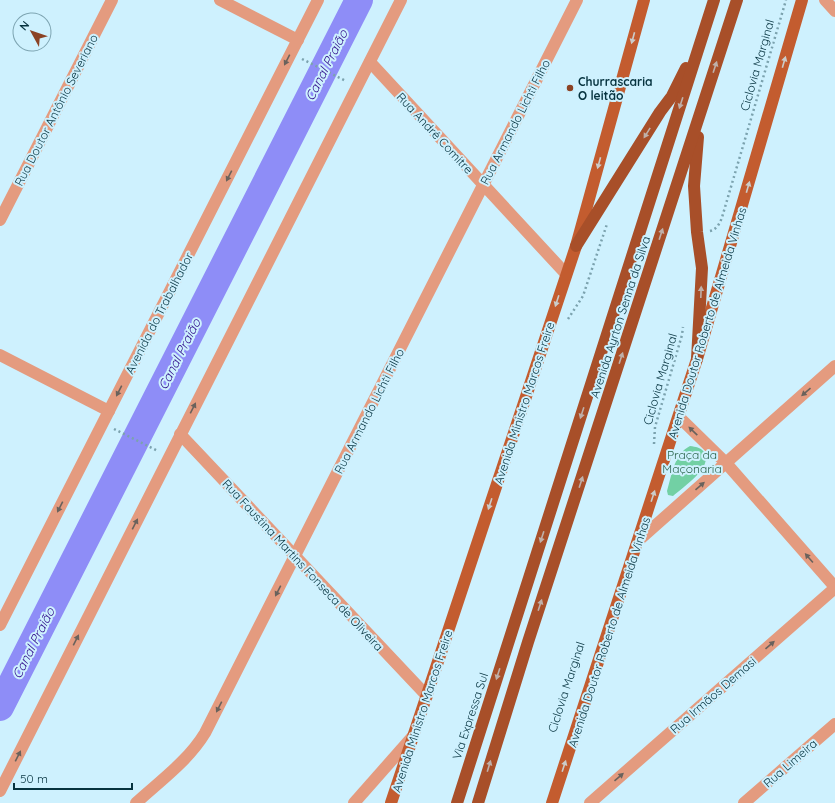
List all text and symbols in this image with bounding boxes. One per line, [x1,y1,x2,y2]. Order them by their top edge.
north arrow [12,12,52,52]
street label: Ciclovia Marginal [737,17,777,113]
text: N [16,18,32,33]
water label: Canal Praião [301,26,351,103]
street label: Rua Doutor Antônio Severiano [11,32,101,188]
one-way arrow [630,32,636,44]
one-way arrow [284,54,291,66]
one-way arrow [781,56,787,68]
street label: Rua Armando Lichti Filho [477,57,553,187]
one-way arrow [712,61,718,73]
place label: Churrascaria O leitão [578,74,653,103]
marker: Churrascaria O leitão [565,83,575,93]
street label: Rua André Comitre [394,89,477,177]
one-way arrow [678,97,684,109]
one-way arrow [643,128,651,139]
one-way arrow [596,157,602,169]
one-way arrow [225,170,232,181]
one-way arrow [745,180,751,193]
street label: Avenida Doutor Roberto de Almeida Vinhas [665,205,750,441]
one-way arrow [658,228,664,240]
street label: Avenida Ayrton Senna da Silva [587,234,653,400]
street label: Avenida do Trabalhador [122,249,196,376]
one-way arrow [698,285,704,298]
one-way arrow [554,295,560,307]
water label: Canal Praião [154,315,204,392]
street label: Avenida Ministro Marcos Freire [491,320,557,486]
street label: Ciclovia Marginal [640,331,680,427]
street label: Rua Armando Lichti Filho [331,346,407,476]
one-way arrow [618,352,624,364]
one-way arrow [116,386,122,397]
one-way arrow [801,388,811,397]
one-way arrow [190,402,196,414]
one-way arrow [578,408,584,420]
one-way arrow [688,426,698,436]
park label: Praça da Maçonaria [662,447,722,476]
one-way arrow [578,475,584,487]
street label: Rua Faustina Martins Fonseca de Oliveira [219,476,387,654]
one-way arrow [695,482,704,491]
one-way arrow [650,490,656,502]
one-way arrow [487,498,493,510]
one-way arrow [57,502,63,513]
street label: Avenida Doutor Roberto de Almeida Vinhas [565,515,654,749]
one-way arrow [131,518,138,530]
one-way arrow [539,532,545,544]
one-way arrow [805,552,814,563]
one-way arrow [274,585,281,596]
one-way arrow [538,599,544,611]
water label: Canal Praião [8,604,58,681]
street label: Avenida Ministro Marcos Freire [389,628,455,794]
one-way arrow [73,634,79,646]
street label: Ciclovia Marginal [544,640,588,734]
one-way arrow [765,641,774,650]
street label: Rua Irmãos Demasi [667,654,759,736]
one-way arrow [495,668,501,680]
street label: Via Expressa Sul [449,671,491,761]
one-way arrow [216,701,222,712]
street label: Rua Limeira [760,736,820,790]
one-way arrow [14,750,21,762]
one-way arrow [487,759,493,771]
one-way arrow [561,760,567,772]
scale bar [14,765,132,791]
text: 50 m [20,771,48,786]
one-way arrow [614,773,625,782]

